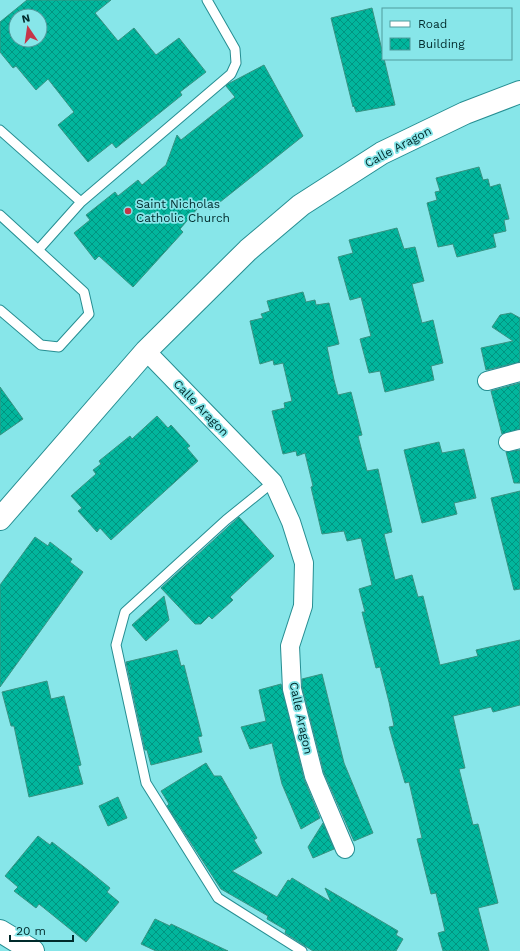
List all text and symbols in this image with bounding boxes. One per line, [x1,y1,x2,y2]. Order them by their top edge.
north arrow [8,8,48,48]
legend [382,8,512,60]
text: N [20,11,31,26]
text: Road [418,17,447,31]
text: Building [418,37,465,51]
street label: Calle Aragon [362,124,434,170]
place label: Saint Nicholas Catholic Church [136,197,230,225]
marker: Saint Nicholas Catholic Church [123,206,133,216]
street label: Calle Aragon [170,377,232,439]
street label: Calle Aragon [287,681,315,755]
scale bar [10,917,73,943]
text: 20 m [16,924,46,938]

